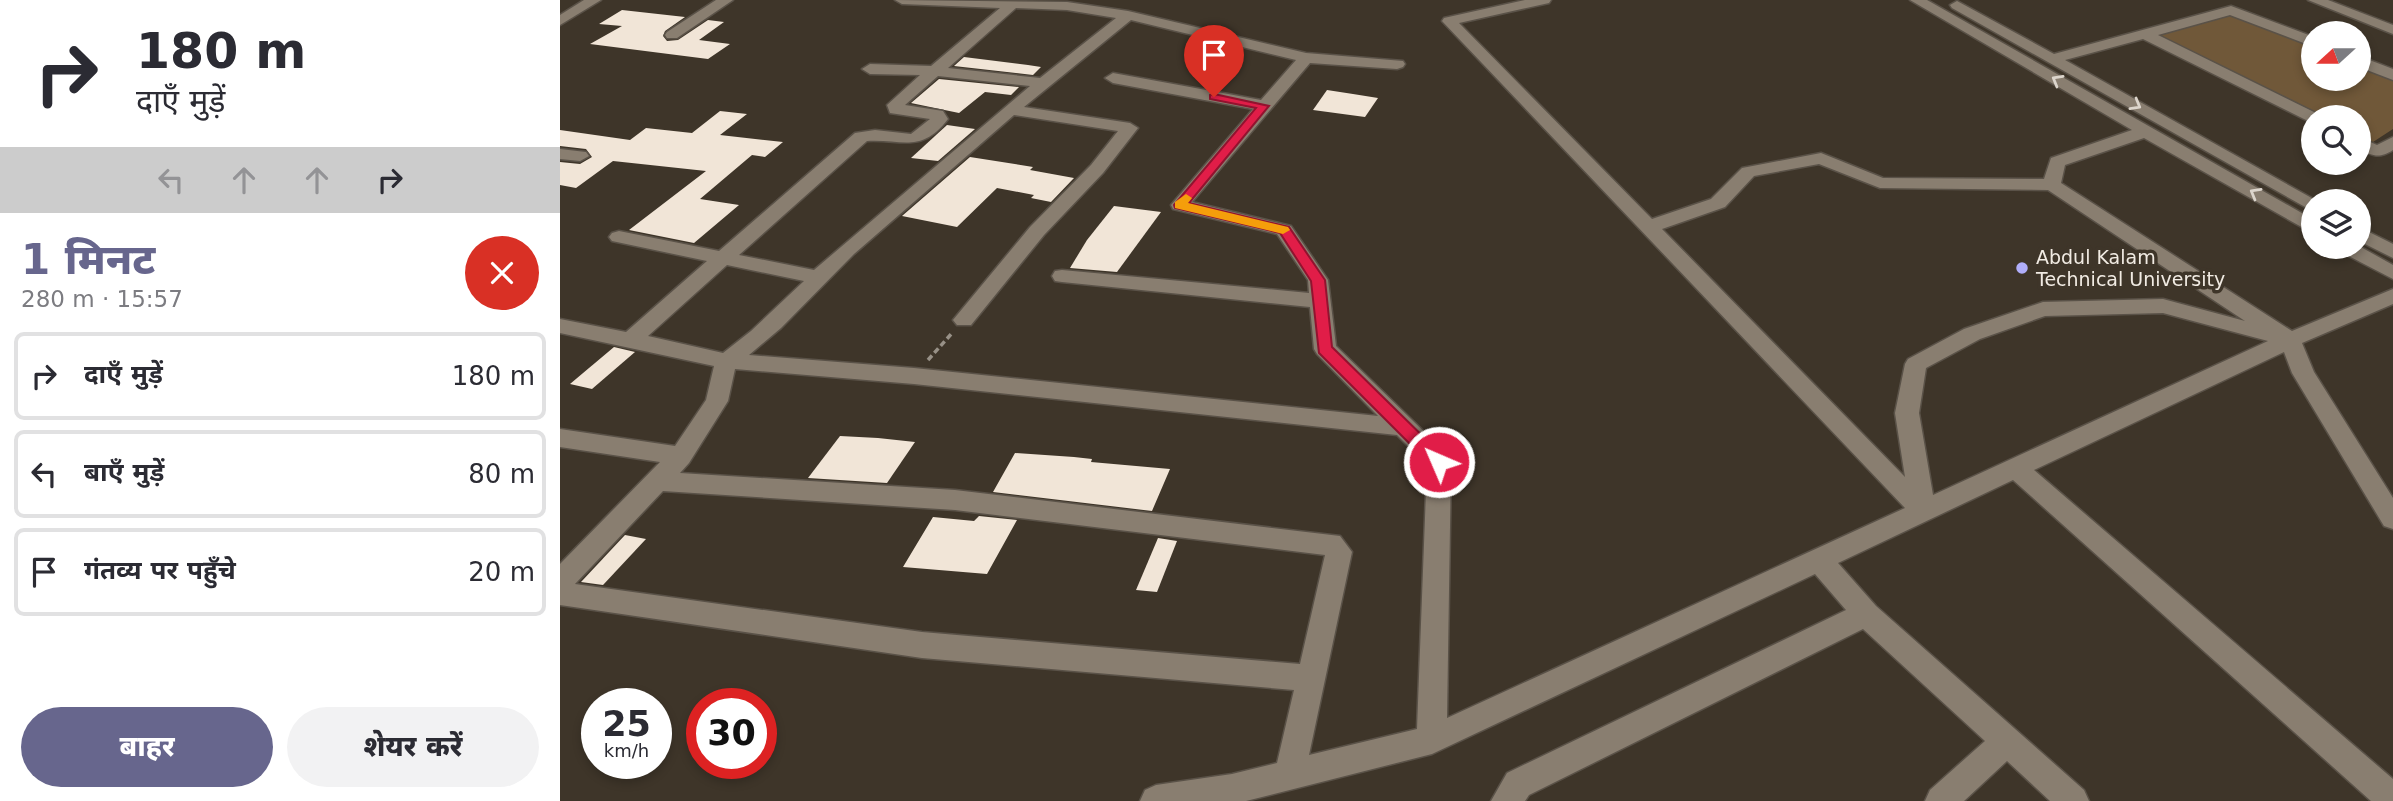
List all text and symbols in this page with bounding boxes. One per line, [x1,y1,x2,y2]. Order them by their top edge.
north arrow [2301,21,2371,91]
map controls [2301,21,2371,259]
text: 180 m [136,23,306,80]
pin [1184,25,1244,97]
icon: right [21,28,112,119]
icon: arrive [1195,36,1233,74]
one-way arrow [2052,75,2065,88]
text: दाएँ मुड़ें [136,82,225,120]
one-way arrow [2129,97,2142,110]
button: search [2301,105,2371,175]
icon: left [152,161,190,199]
icon: ahead [225,161,263,199]
icon: ahead [298,161,336,199]
icon: right [371,161,409,199]
one-way arrow [2249,188,2262,201]
button: layers [2301,189,2371,259]
text: 1 मिनट [21,235,155,284]
button: close [465,236,539,310]
place label: Abdul Kalam Technical University [2035,246,2225,290]
marker: Abdul Kalam Technical University [2014,260,2030,276]
text: 280 m · 15:57 [21,286,183,312]
icon: right [25,357,63,395]
text: दाएँ मुड़ें [84,359,163,389]
text: 180 m [452,361,535,391]
position arrow [1402,425,1476,499]
icon: left [25,455,63,493]
text: बाएँ मुड़ें [84,457,164,487]
text: 80 m [468,459,535,489]
icon: arrive [25,553,63,591]
text: गंतव्य पर पहुँचे [84,555,236,585]
text: 20 m [468,557,535,587]
speed limit sign: 30 [686,688,777,779]
text: 25 [602,704,651,744]
button: बाहर [21,707,273,787]
button: शेयर करें [287,707,539,787]
text: km/h [604,740,649,761]

